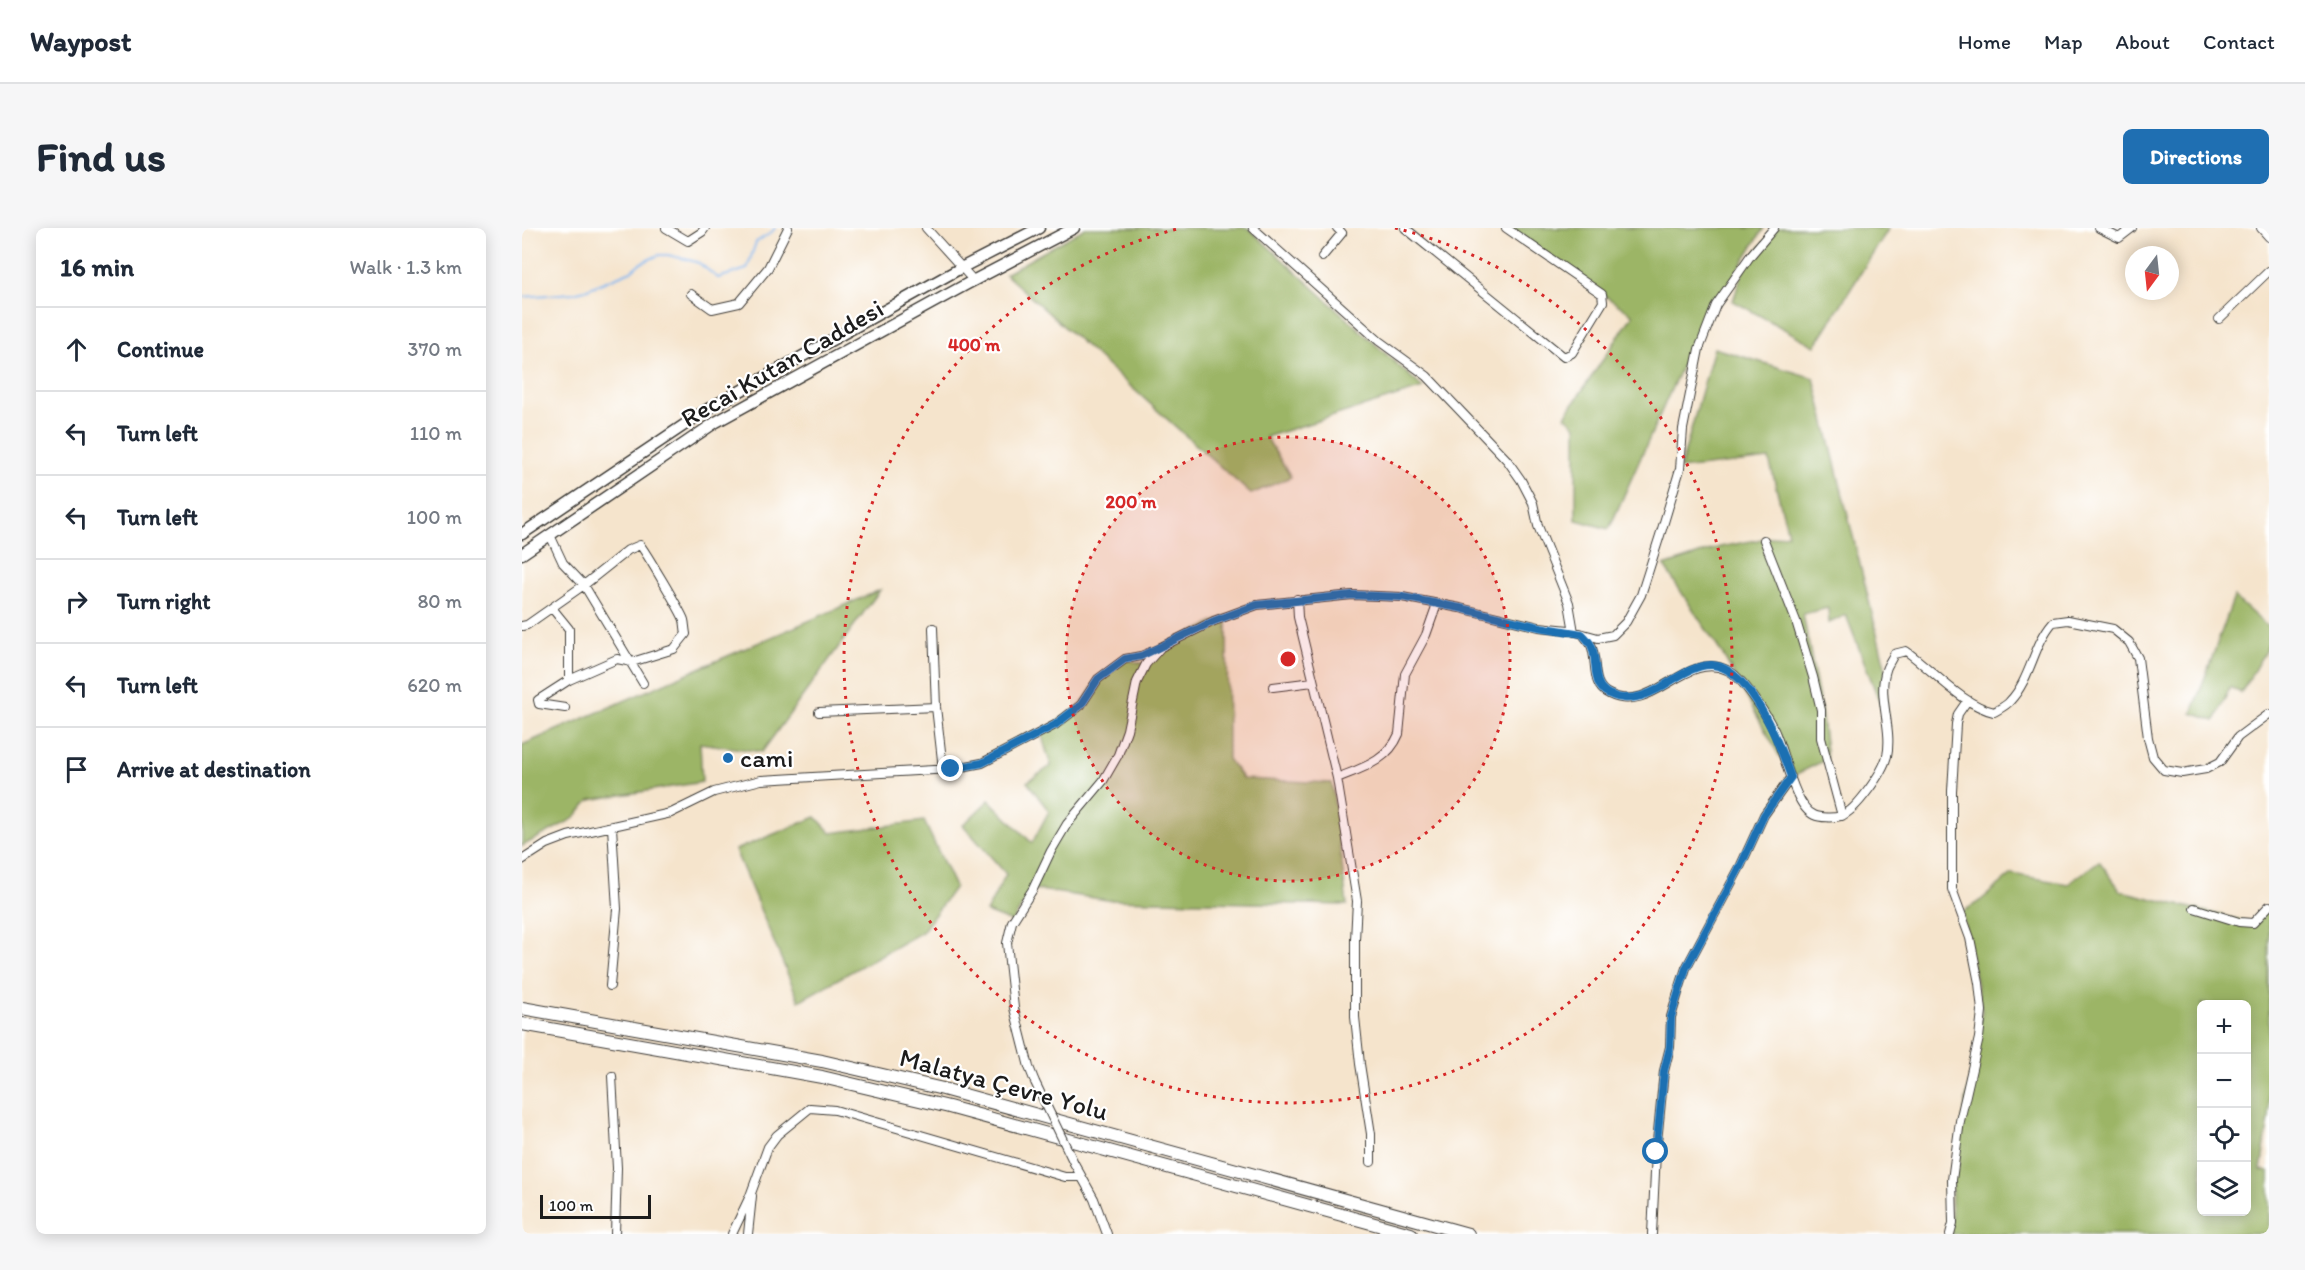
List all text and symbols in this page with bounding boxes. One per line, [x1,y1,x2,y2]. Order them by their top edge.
text: Waypost [30,24,132,58]
text: Home [1958,29,2011,54]
text: Map [2044,29,2083,54]
text: About [2116,29,2170,54]
text: Contact [2203,29,2275,54]
button: Directions [2123,129,2269,184]
text: Find us [36,131,166,182]
north arrow [2125,246,2179,300]
text: 16 min [60,251,134,283]
text: Walk · 1.3 km [350,255,462,279]
street label: Recai Kutan Caddesi [675,292,889,434]
icon: ahead [60,333,93,366]
text: 400 m [948,334,1001,356]
text: Continue [117,336,204,363]
text: 370 m [408,337,462,361]
icon: left [60,417,93,450]
text: Turn left [117,420,198,447]
text: 110 m [410,421,462,445]
text: 200 m [1106,491,1157,513]
icon: left [60,501,93,534]
text: Turn left [117,504,198,531]
text: 100 m [407,505,462,529]
icon: right [60,585,93,618]
text: Turn right [117,588,211,615]
text: 80 m [417,589,462,613]
centre of rings [1278,649,1298,669]
icon: left [60,669,93,702]
text: Turn left [117,672,198,699]
text: 620 m [407,673,462,697]
place label: cami [740,742,793,774]
marker: cami [721,751,735,765]
icon: arrive [60,753,93,786]
route end [937,755,963,781]
text: Arrive at destination [117,756,311,783]
map controls [2197,1000,2251,1216]
button: + [2197,1000,2251,1054]
street label: Malatya Çevre Yolu [896,1041,1112,1127]
button: − [2197,1054,2251,1108]
button: locate [2197,1108,2251,1162]
route start [1642,1138,1668,1164]
button: layers [2197,1162,2251,1216]
scale bar [540,1192,651,1220]
text: 100 m [549,1196,593,1215]

